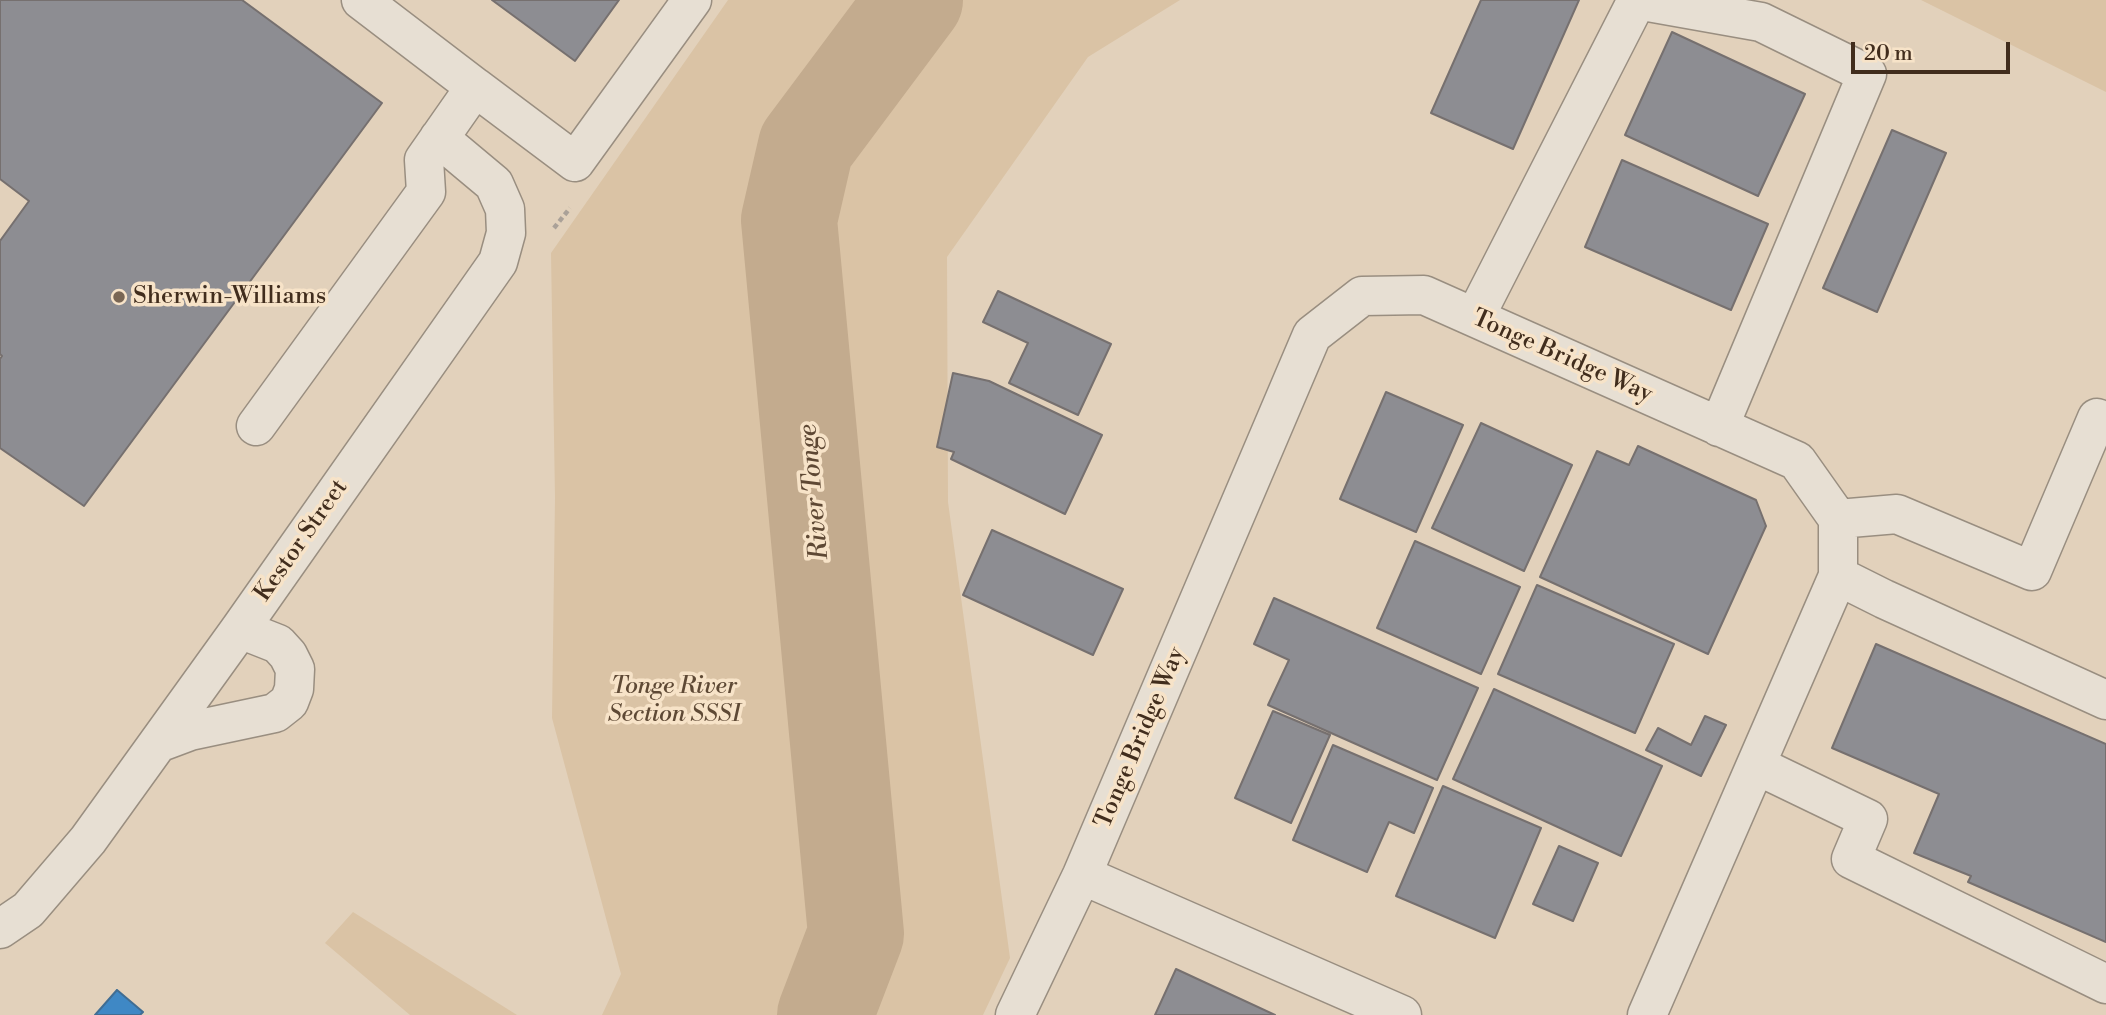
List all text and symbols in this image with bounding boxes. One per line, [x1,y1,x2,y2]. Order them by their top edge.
scale bar [1854,28,2013,72]
text: 20 m [1864,41,1913,67]
place label: Sherwin-Williams [133,283,326,311]
marker: Sherwin-Williams [111,289,127,305]
street label: Tonge Bridge Way [1468,304,1656,410]
water label: River Tonge [794,423,836,561]
street label: Kestor Street [249,474,355,608]
street label: Tonge Bridge Way [1090,643,1192,833]
park label: Tonge River Section SSSI [608,673,740,729]

